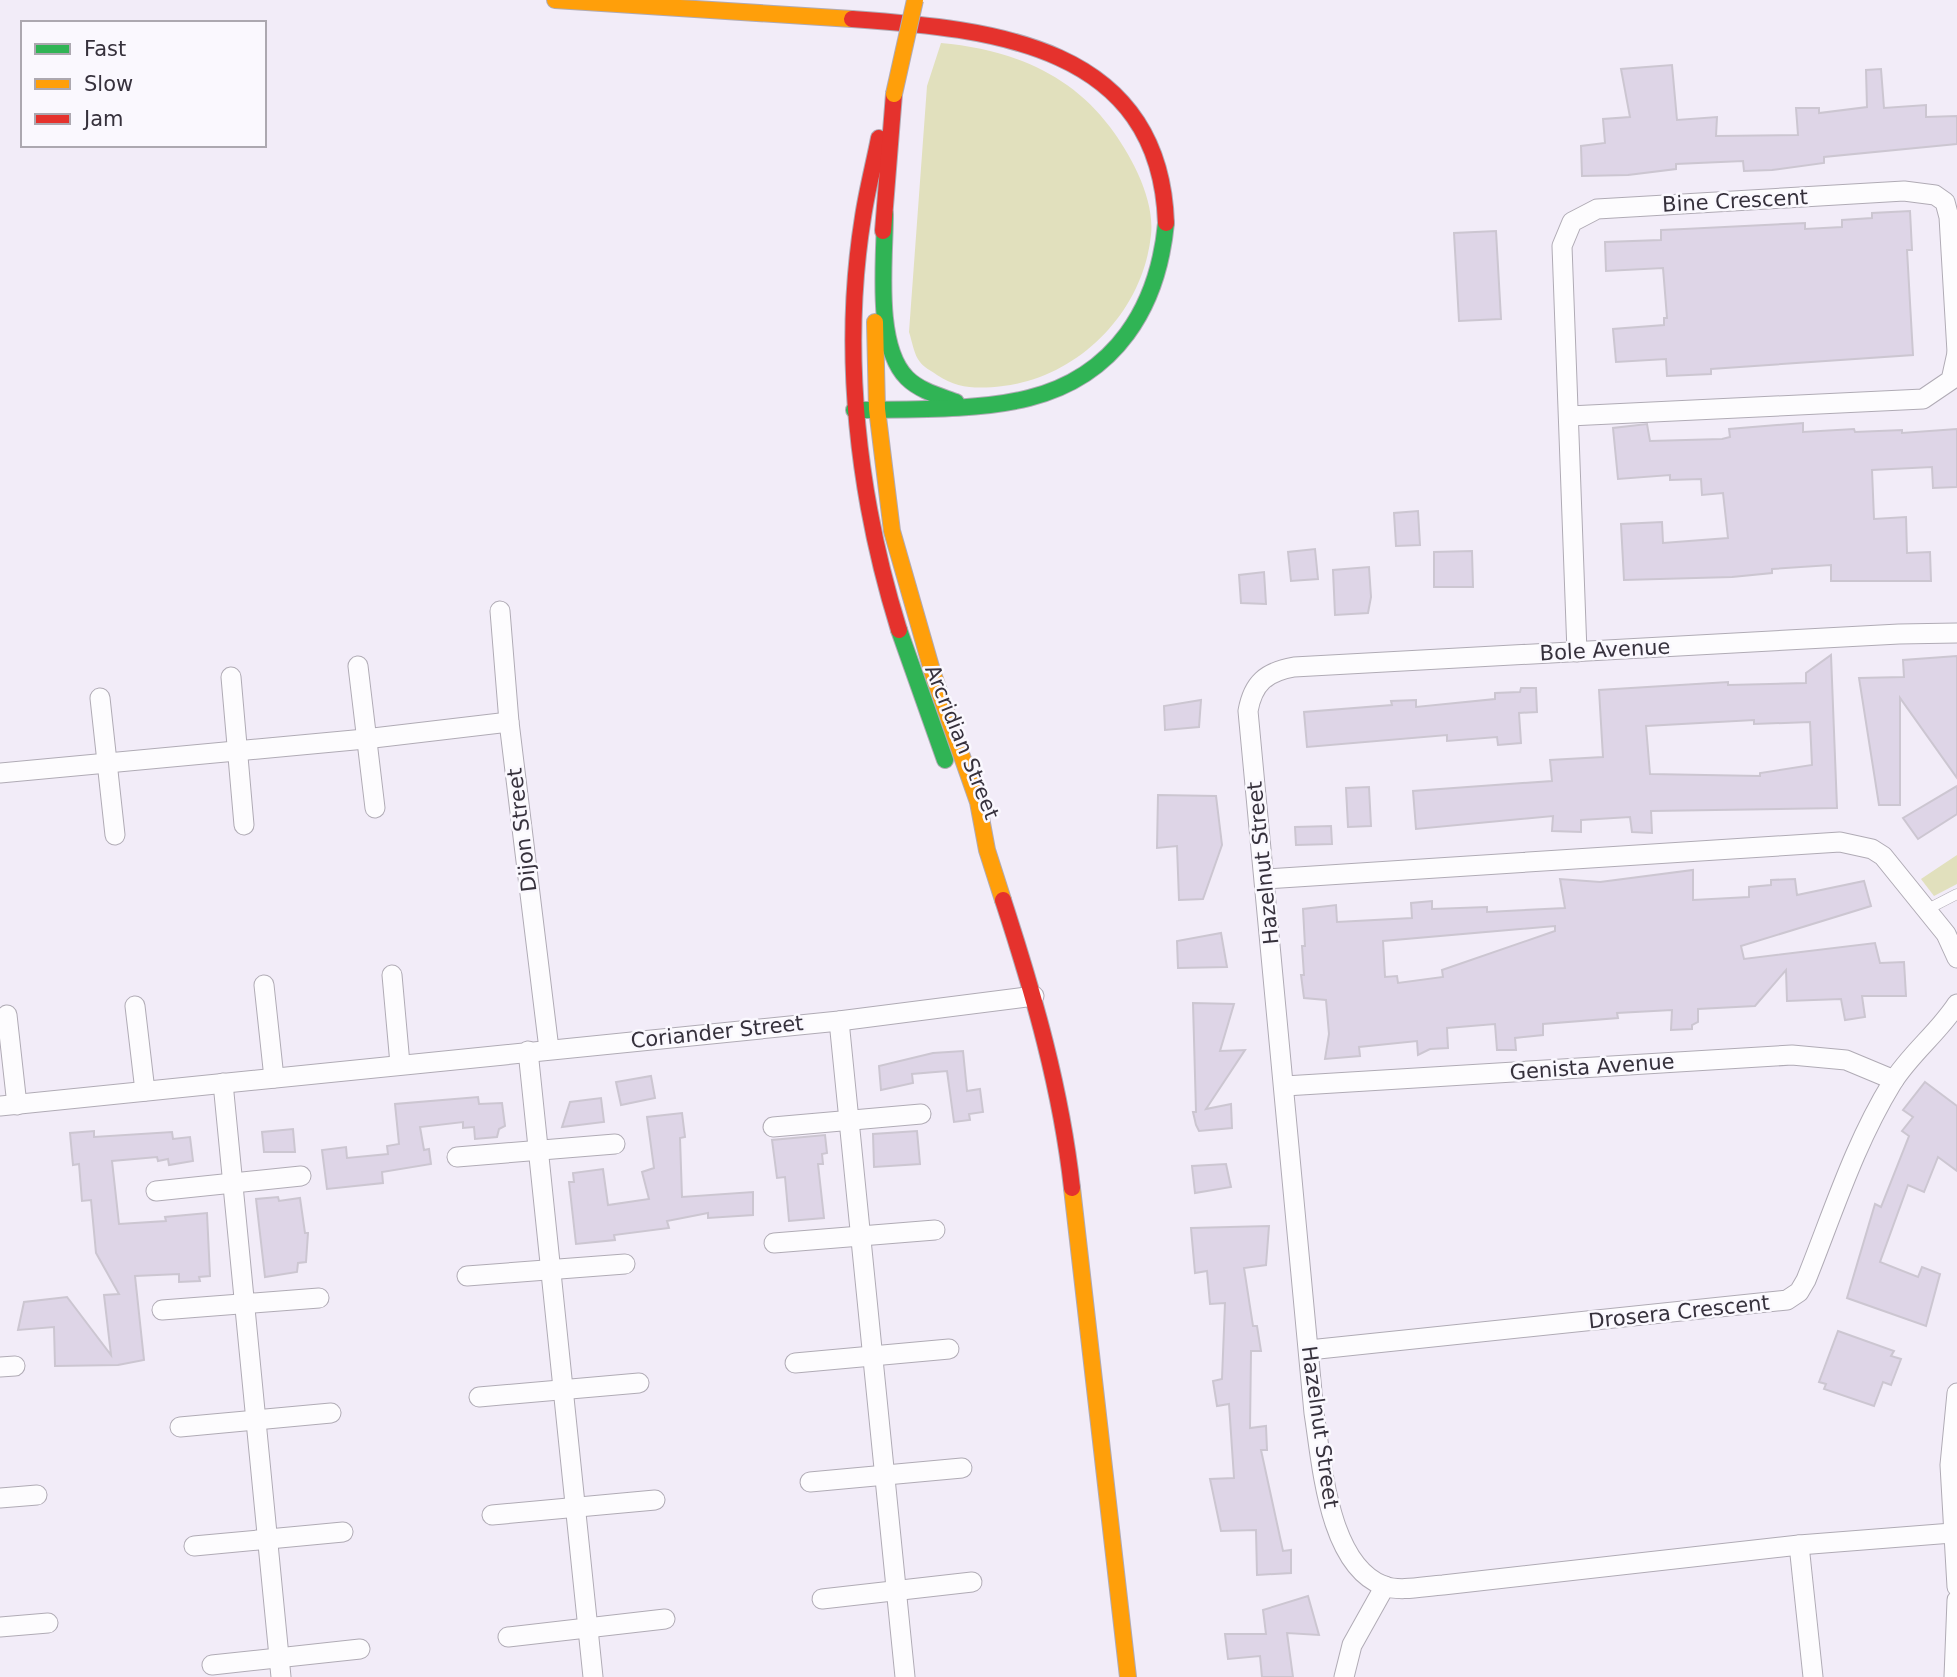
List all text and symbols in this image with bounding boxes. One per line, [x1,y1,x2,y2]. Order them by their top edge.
legend [21,21,266,147]
text: Fast [84,37,126,61]
text: Slow [84,72,133,96]
text: Jam [82,107,124,131]
street label: Bine Crescent [1662,185,1808,217]
street label: Bole Avenue [1539,635,1671,665]
street label: Arcridian Street [920,661,1004,823]
street label: Dijon Street [503,767,541,893]
street label: Hazelnut Street [1243,780,1283,946]
street label: Coriander Street [629,1011,805,1053]
street label: Genista Avenue [1509,1049,1675,1085]
street label: Drosera Crescent [1587,1291,1771,1333]
street label: Hazelnut Street [1297,1344,1343,1510]

